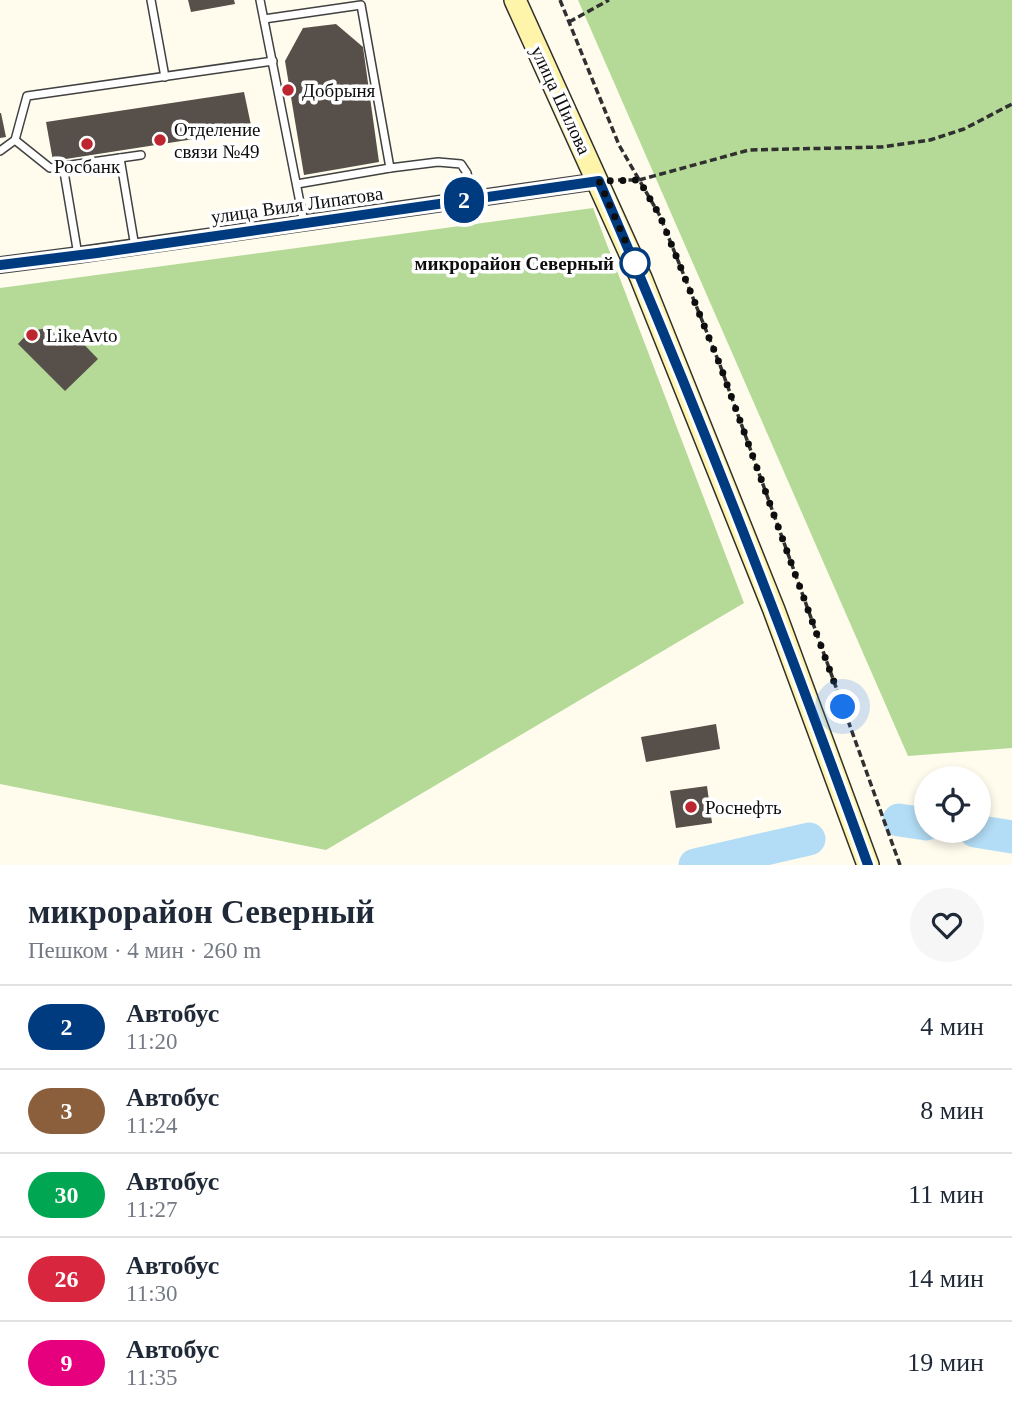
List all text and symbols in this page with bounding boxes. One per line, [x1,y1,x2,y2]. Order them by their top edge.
street label: улица Шилова [527,42,596,158]
place label: Добрыня [302,80,376,101]
marker: Добрыня [280,82,296,98]
place label: Отделение связи №49 [174,119,261,162]
marker: Отделение связи №49 [152,132,168,148]
marker: Росбанк [79,136,95,152]
place label: Росбанк [54,156,121,177]
line badge: 2 [441,177,487,223]
street label: улица Виля Липатова [210,182,385,227]
text: 2 [458,187,470,213]
marker: микрорайон Северный [620,248,650,278]
place label: микрорайон Северный [415,253,614,274]
place label: LikeAvto [46,325,117,346]
marker: LikeAvto [24,327,40,343]
your location [825,689,860,724]
map controls [914,766,991,843]
button: locate [914,766,991,843]
place label: Роснефть [705,797,782,818]
marker: Роснефть [683,799,699,815]
button: heart [910,888,984,962]
text: микрорайон Северный [28,894,374,930]
text: Пешком · 4 мин · 260 m [28,938,261,963]
text: Автобус [126,999,219,1028]
text: 4 мин [920,1012,984,1041]
text: 2 [61,1014,73,1040]
text: 11:20 [126,1029,178,1054]
text: Автобус [126,1083,219,1112]
text: 8 мин [920,1096,984,1125]
text: 3 [61,1098,73,1124]
text: 11:24 [126,1113,178,1138]
text: Автобус [126,1167,219,1196]
text: 11 мин [908,1180,984,1209]
text: 30 [55,1182,79,1208]
text: 11:27 [126,1197,178,1222]
text: Автобус [126,1251,219,1280]
text: 14 мин [907,1264,984,1293]
text: 26 [55,1266,79,1292]
text: 11:30 [126,1281,178,1306]
text: Автобус [126,1335,219,1364]
text: 19 мин [907,1348,984,1377]
text: 9 [61,1350,73,1376]
text: 11:35 [126,1365,178,1390]

